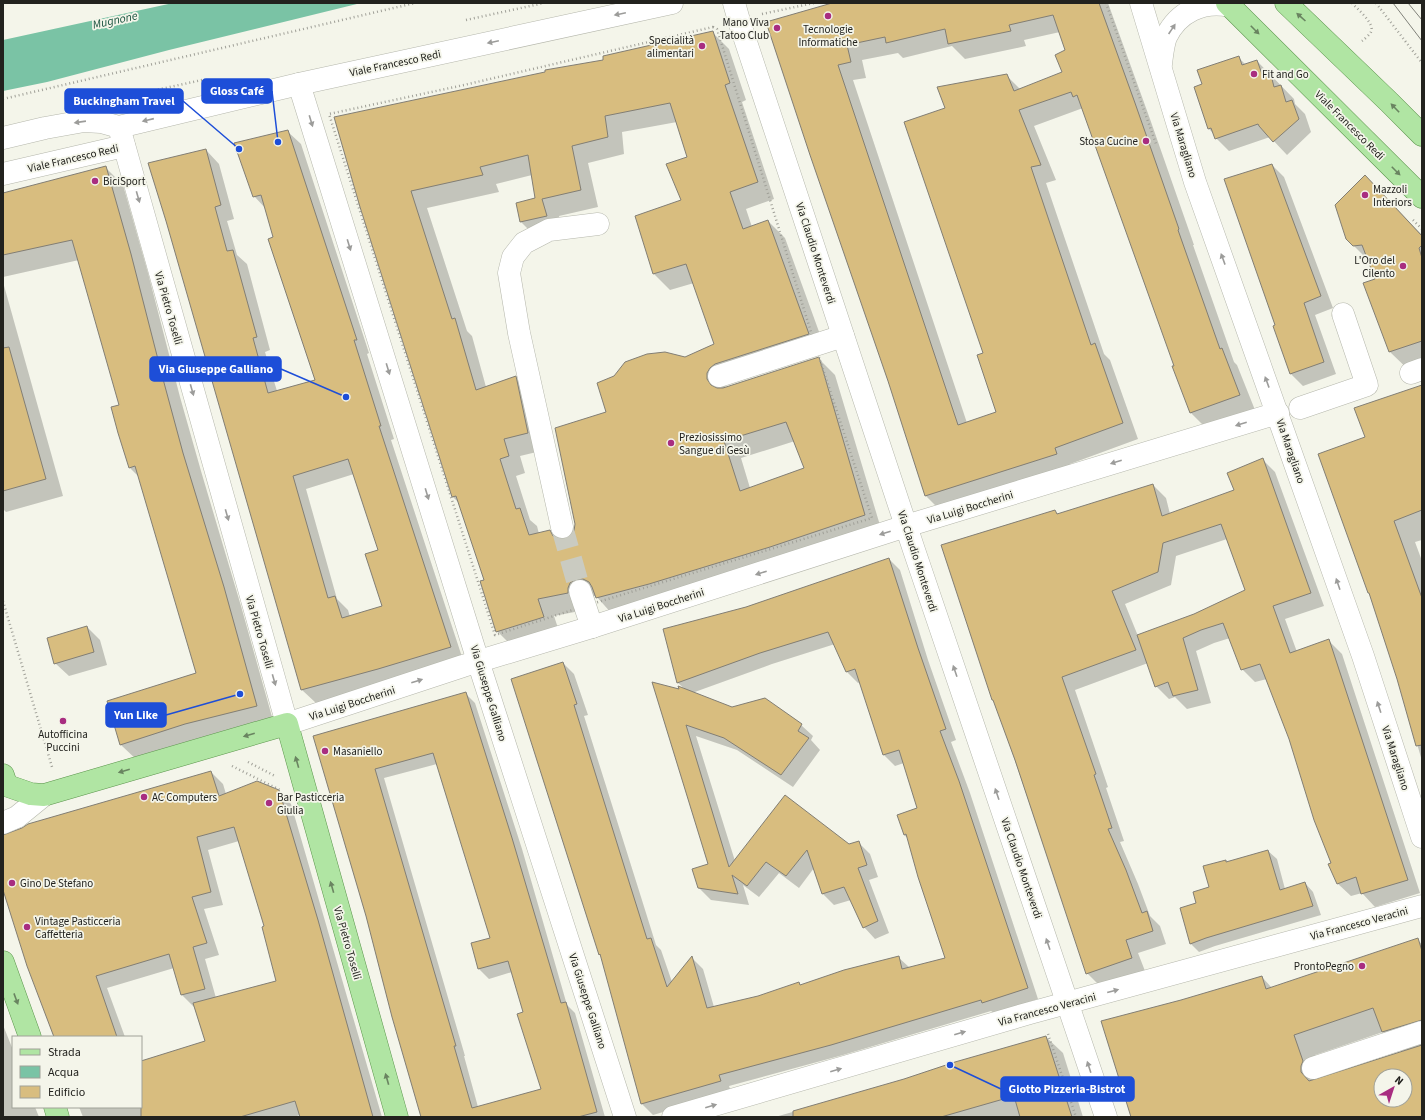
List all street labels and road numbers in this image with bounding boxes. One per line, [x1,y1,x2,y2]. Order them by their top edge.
street label: Viale Francesco Redi [348,46,442,80]
street label: Viale Francesco Redi [1311,87,1388,164]
street label: Via Maragliano [1167,111,1201,180]
street label: Viale Francesco Redi [26,141,120,176]
street label: Via Claudio Monteverdi [792,201,839,306]
street label: Via Pietro Toselli [151,270,186,346]
street label: Via Maragliano [1272,417,1309,485]
street label: Via Luigi Boccherini [925,487,1015,528]
street label: Via Claudio Monteverdi [894,509,941,614]
street label: Via Luigi Boccherini [616,585,706,626]
street label: Via Pietro Toselli [242,594,277,670]
street label: Via Giuseppe Galliano [467,643,510,743]
street label: Via Luigi Boccherini [307,683,397,724]
street label: Via Maragliano [1378,724,1413,793]
street label: Via Claudio Monteverdi [997,816,1046,921]
street label: Via Francesco Veracini [1309,903,1410,944]
street label: Via Pietro Toselli [330,905,365,981]
street label: Via Giuseppe Galliano [565,951,610,1051]
street label: Via Francesco Veracini [997,989,1098,1030]

